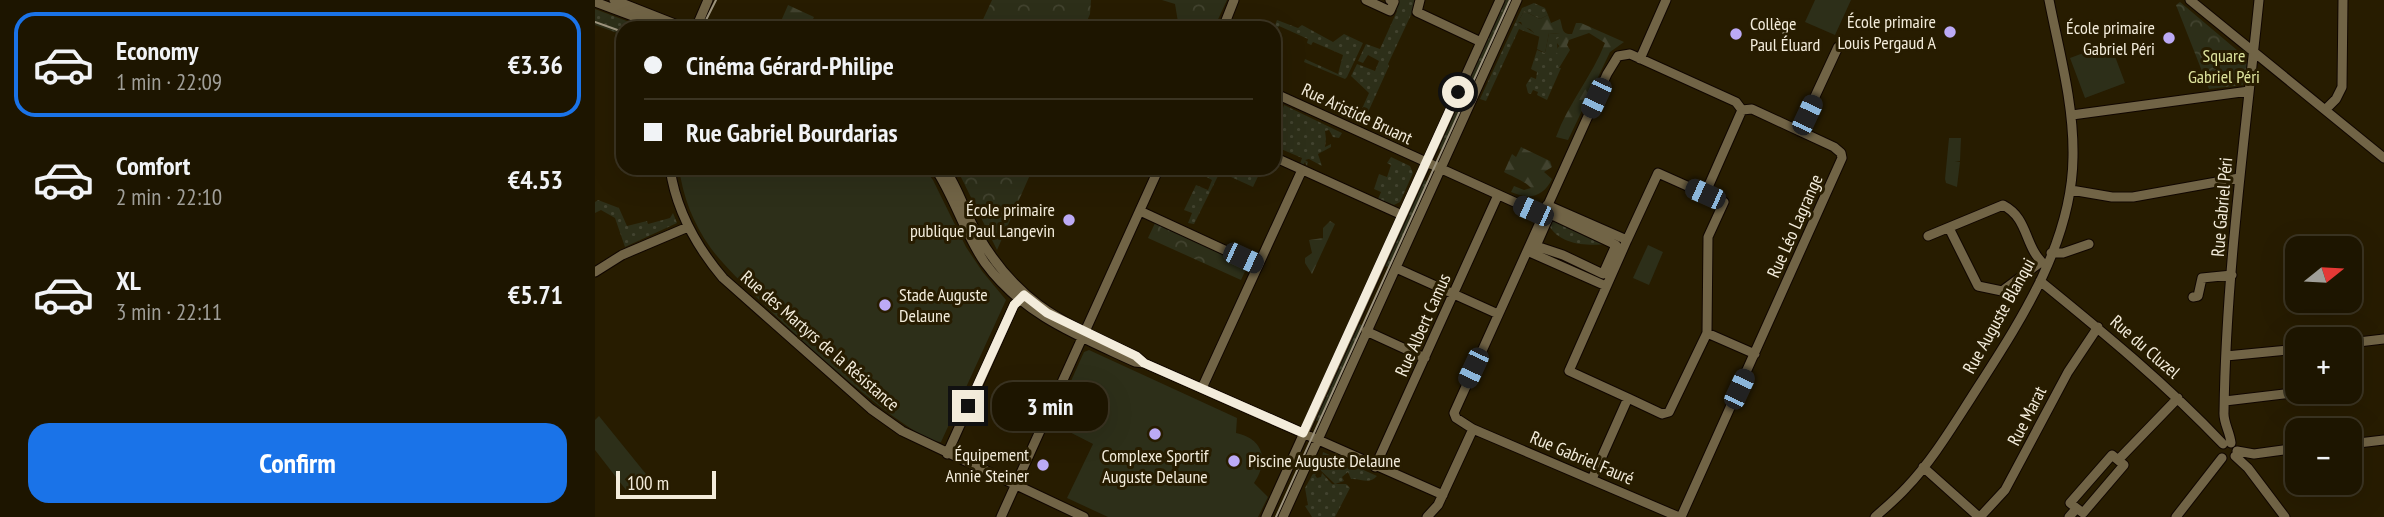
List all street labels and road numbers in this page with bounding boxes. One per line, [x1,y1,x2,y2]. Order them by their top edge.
street label: Rue Aristide Bruant [1298,78,1416,149]
street label: Rue Gabriel Péri [2206,156,2237,258]
street label: Rue Léo Lagrange [1762,171,1828,281]
street label: Rue Auguste Blanqui [1957,254,2040,378]
street label: Rue des Martyrs de la Résistance [736,265,904,416]
street label: Rue Albert Camus [1390,270,1455,380]
street label: Rue du Cluzel [2106,310,2186,384]
street label: Rue Marat [2002,382,2051,449]
street label: Rue Gabriel Fauré [1527,425,1638,490]

